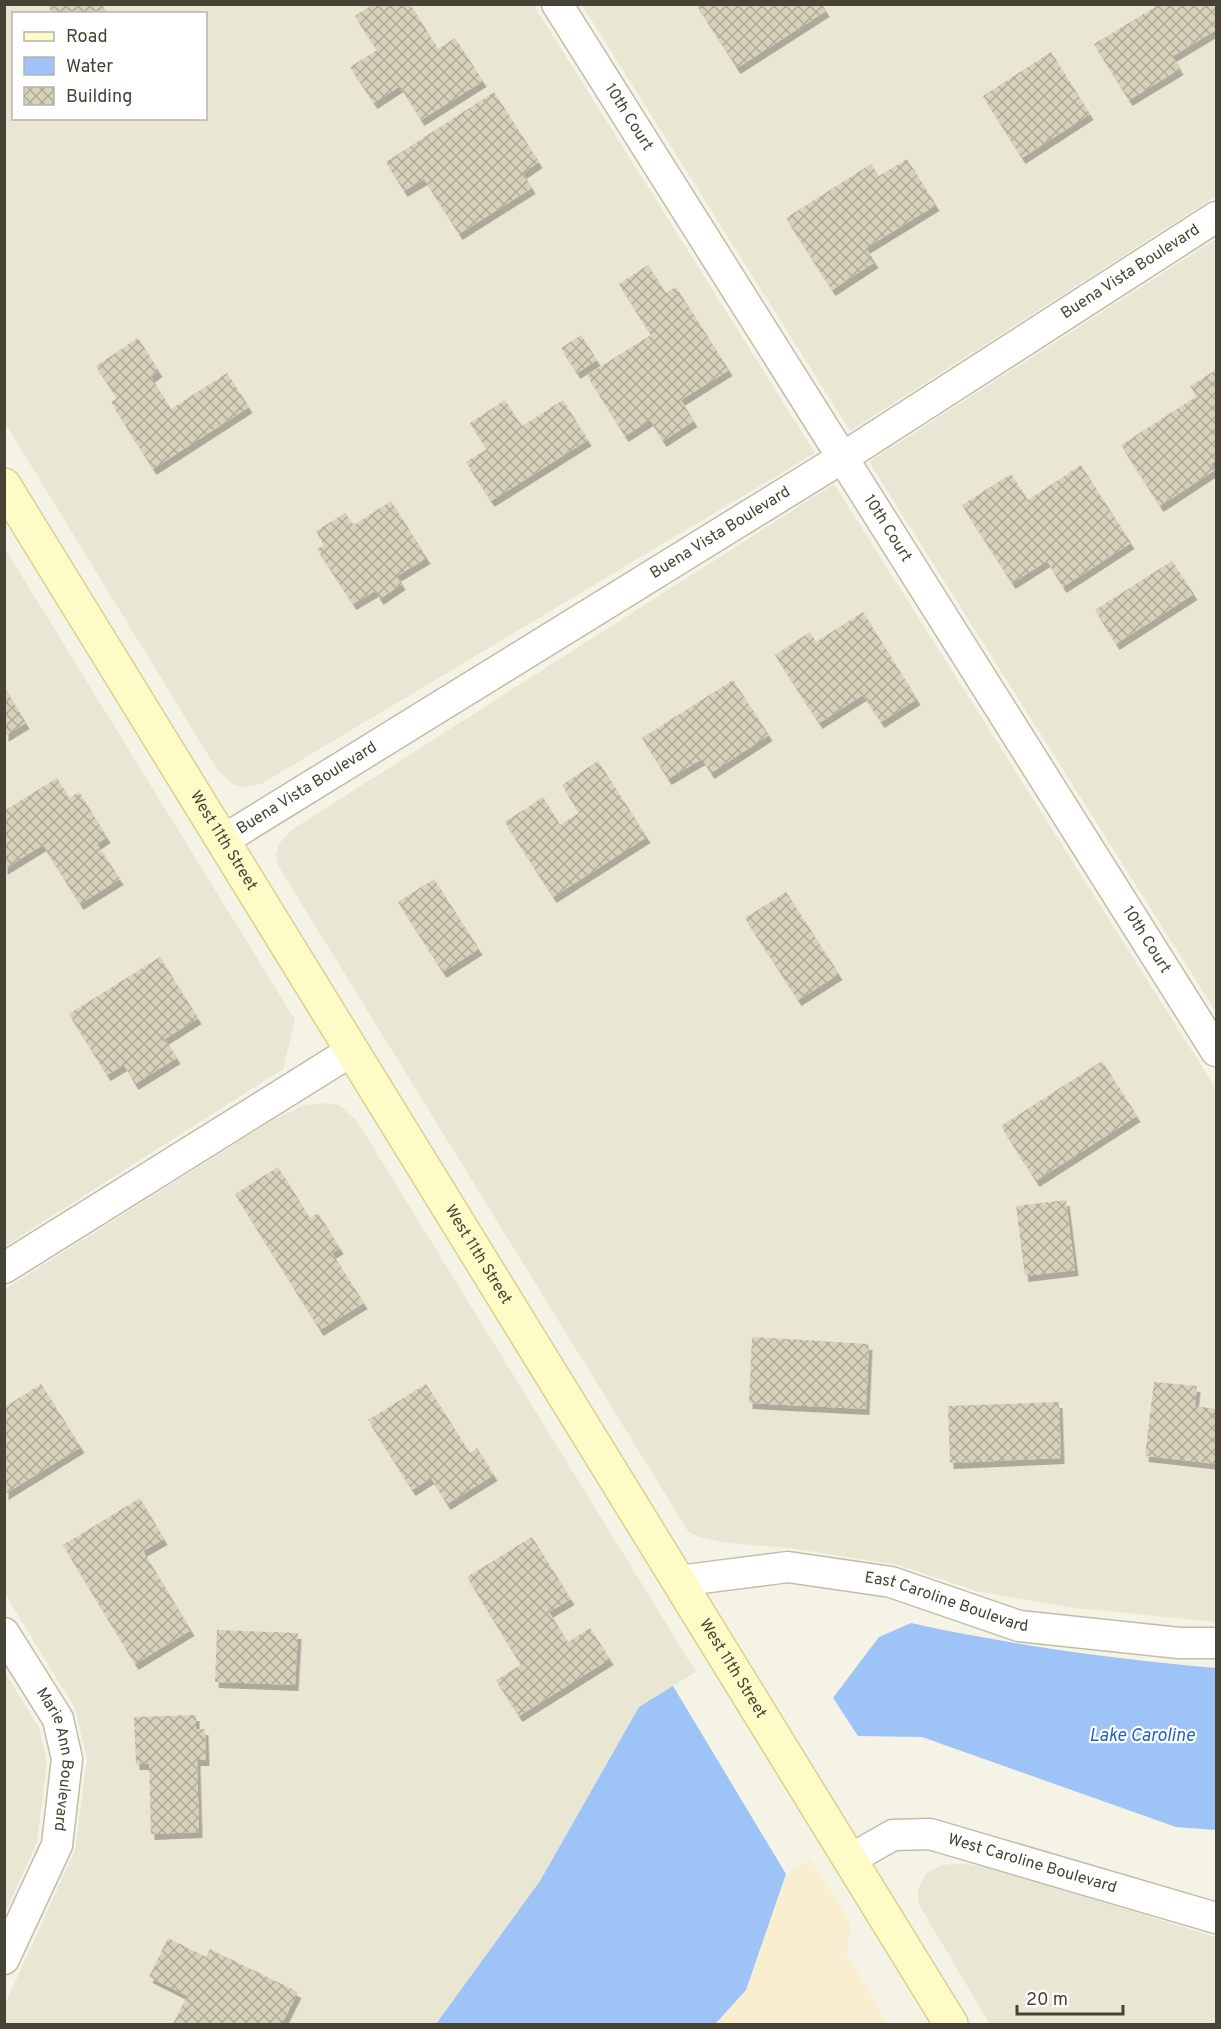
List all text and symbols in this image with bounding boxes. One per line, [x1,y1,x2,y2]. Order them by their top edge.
legend [12,12,207,120]
text: Road [66,26,108,49]
text: Water [66,56,113,79]
street label: 10th Court [600,80,657,155]
text: Building [66,86,132,109]
street label: Buena Vista Boulevard [1057,220,1204,324]
street label: Buena Vista Boulevard [647,482,794,584]
street label: 10th Court [859,491,916,566]
street label: Buena Vista Boulevard [233,738,381,839]
street label: West 11th Street [185,788,261,895]
street label: 10th Court [1117,903,1175,977]
street label: West 11th Street [440,1201,516,1308]
street label: East Caroline Boulevard [863,1568,1029,1637]
street label: West 11th Street [694,1615,771,1722]
street label: Marie Ann Boulevard [31,1684,77,1832]
water label: Lake Caroline [1089,1725,1195,1748]
street label: West Caroline Boulevard [945,1830,1119,1898]
scale bar [1017,1978,1124,2016]
text: 20 m [1026,1989,1068,2012]

